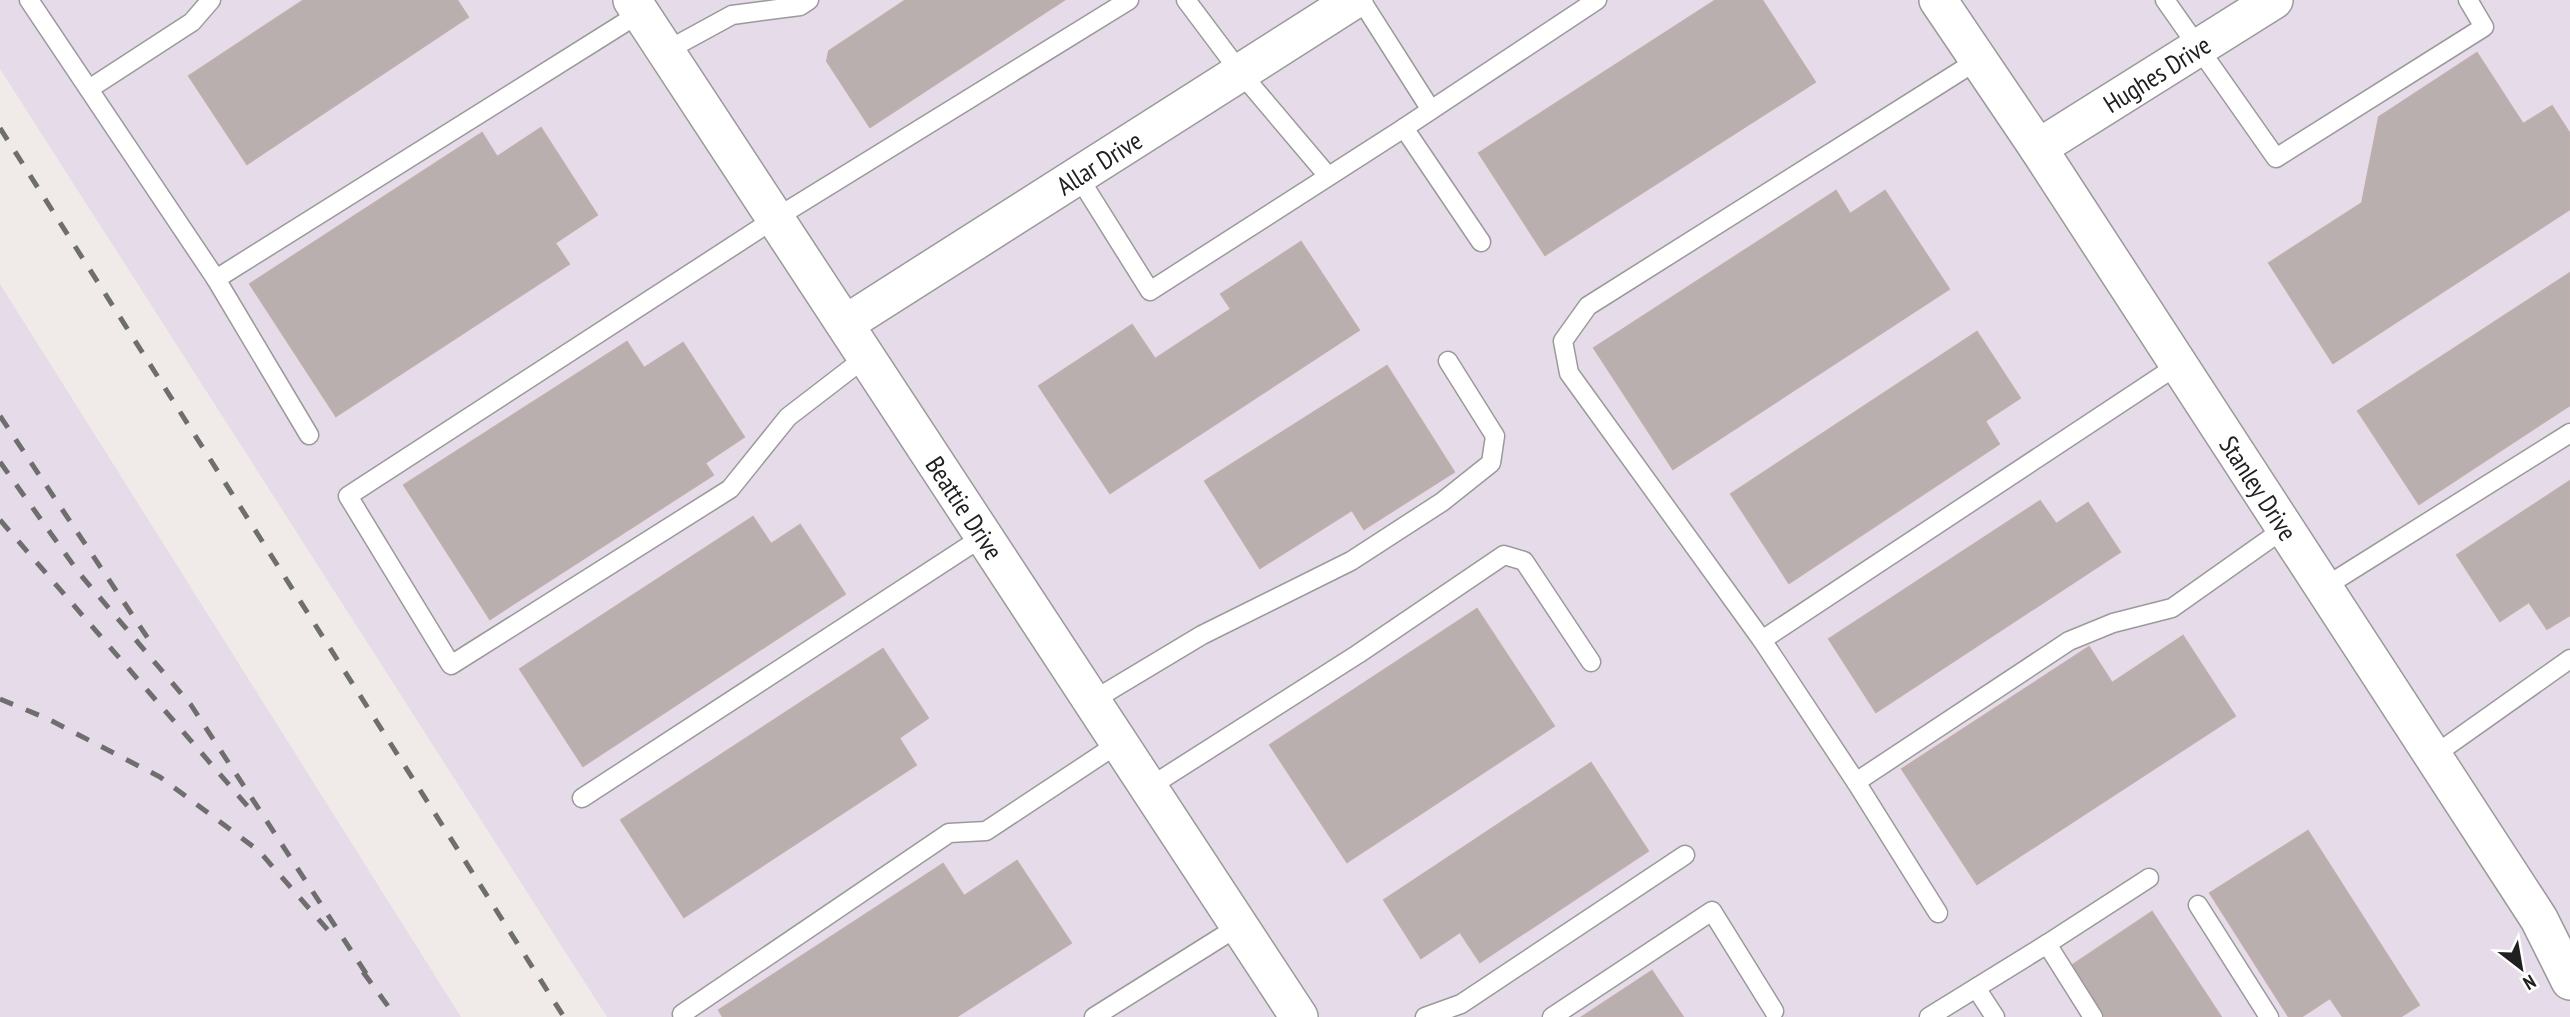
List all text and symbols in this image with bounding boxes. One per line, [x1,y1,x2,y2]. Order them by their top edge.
street label: Hughes Drive [2097,28,2216,120]
street label: Allar Drive [1050,123,1148,202]
street label: Stanley Drive [2213,429,2305,547]
street label: Beattie Drive [919,450,1011,566]
north arrow [2486,933,2556,1003]
text: N [2519,970,2540,996]

